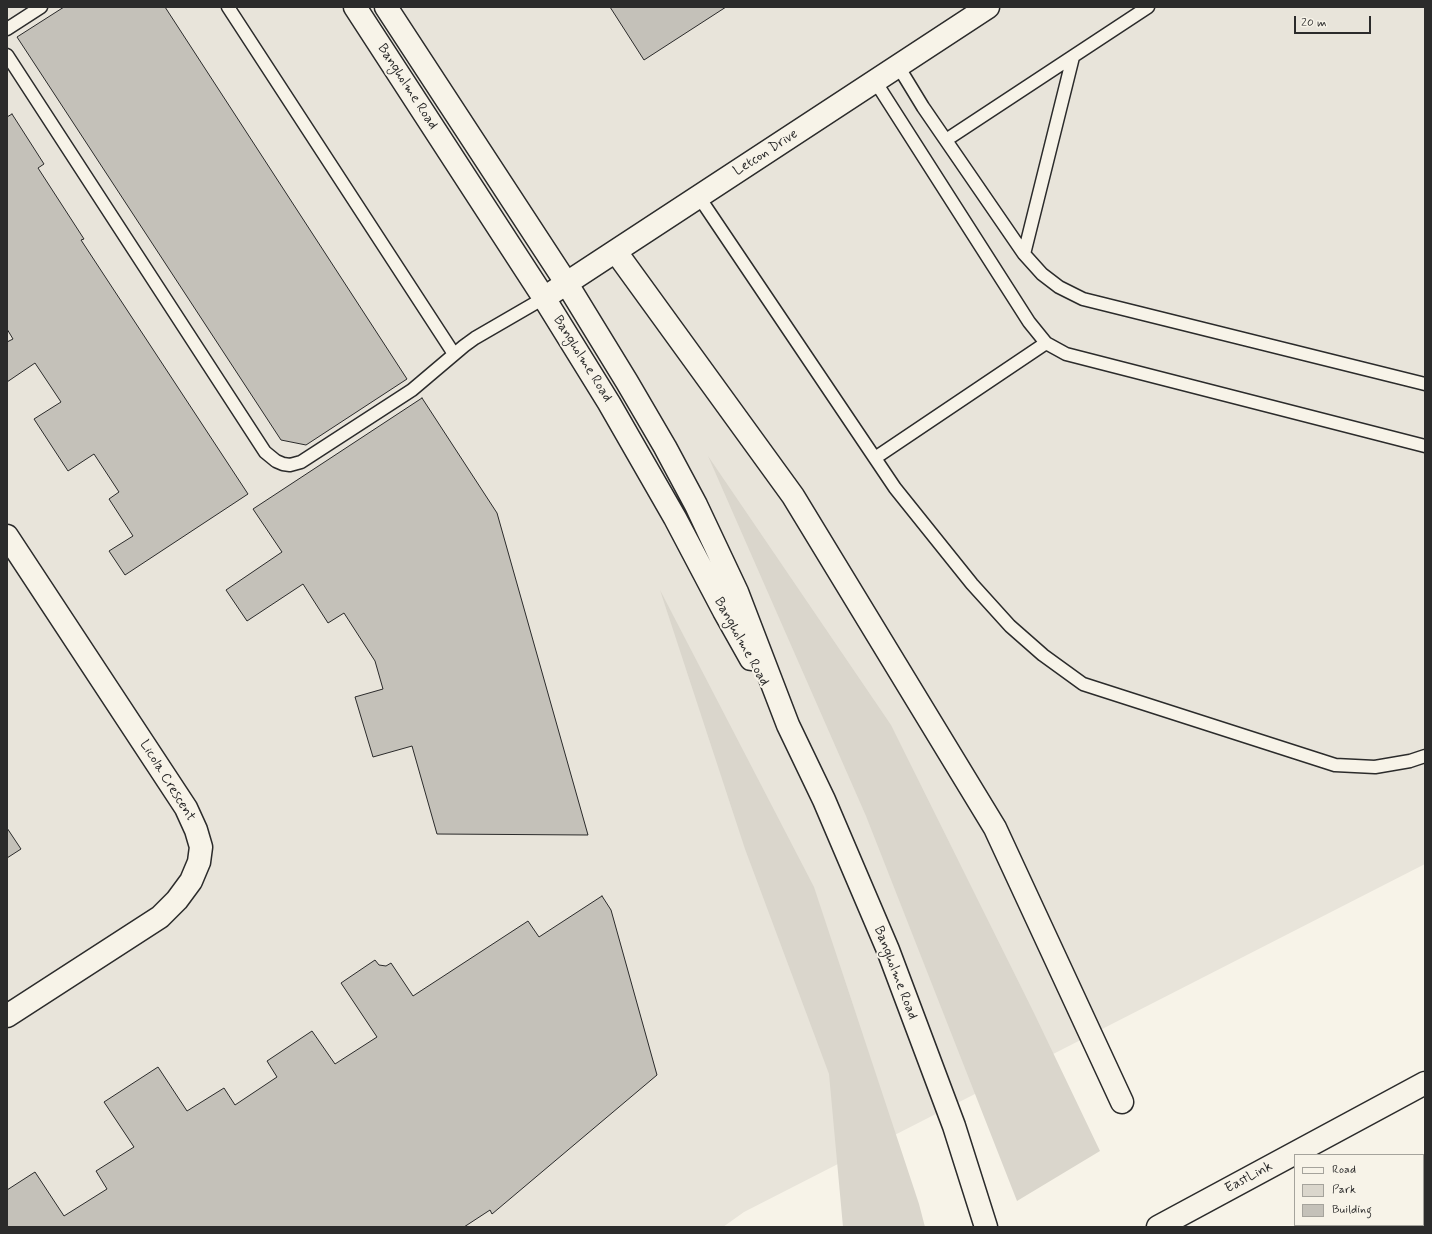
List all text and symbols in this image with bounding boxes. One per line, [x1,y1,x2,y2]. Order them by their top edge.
scale bar [1296,8,1373,34]
text: 20 m [1301,15,1327,31]
street label: Bangholme Road [373,41,441,133]
street label: Letcon Drive [731,126,801,180]
street label: Bangholme Road [549,313,615,405]
street label: Bangholme Road [710,595,772,689]
street label: Licola Crescent [135,737,199,825]
street label: Bangholme Road [869,924,921,1022]
legend [1294,1154,1424,1226]
street label: EastLink [1222,1159,1276,1197]
text: Road [1332,1162,1356,1178]
text: Park [1332,1182,1356,1198]
text: Building [1332,1202,1372,1218]

